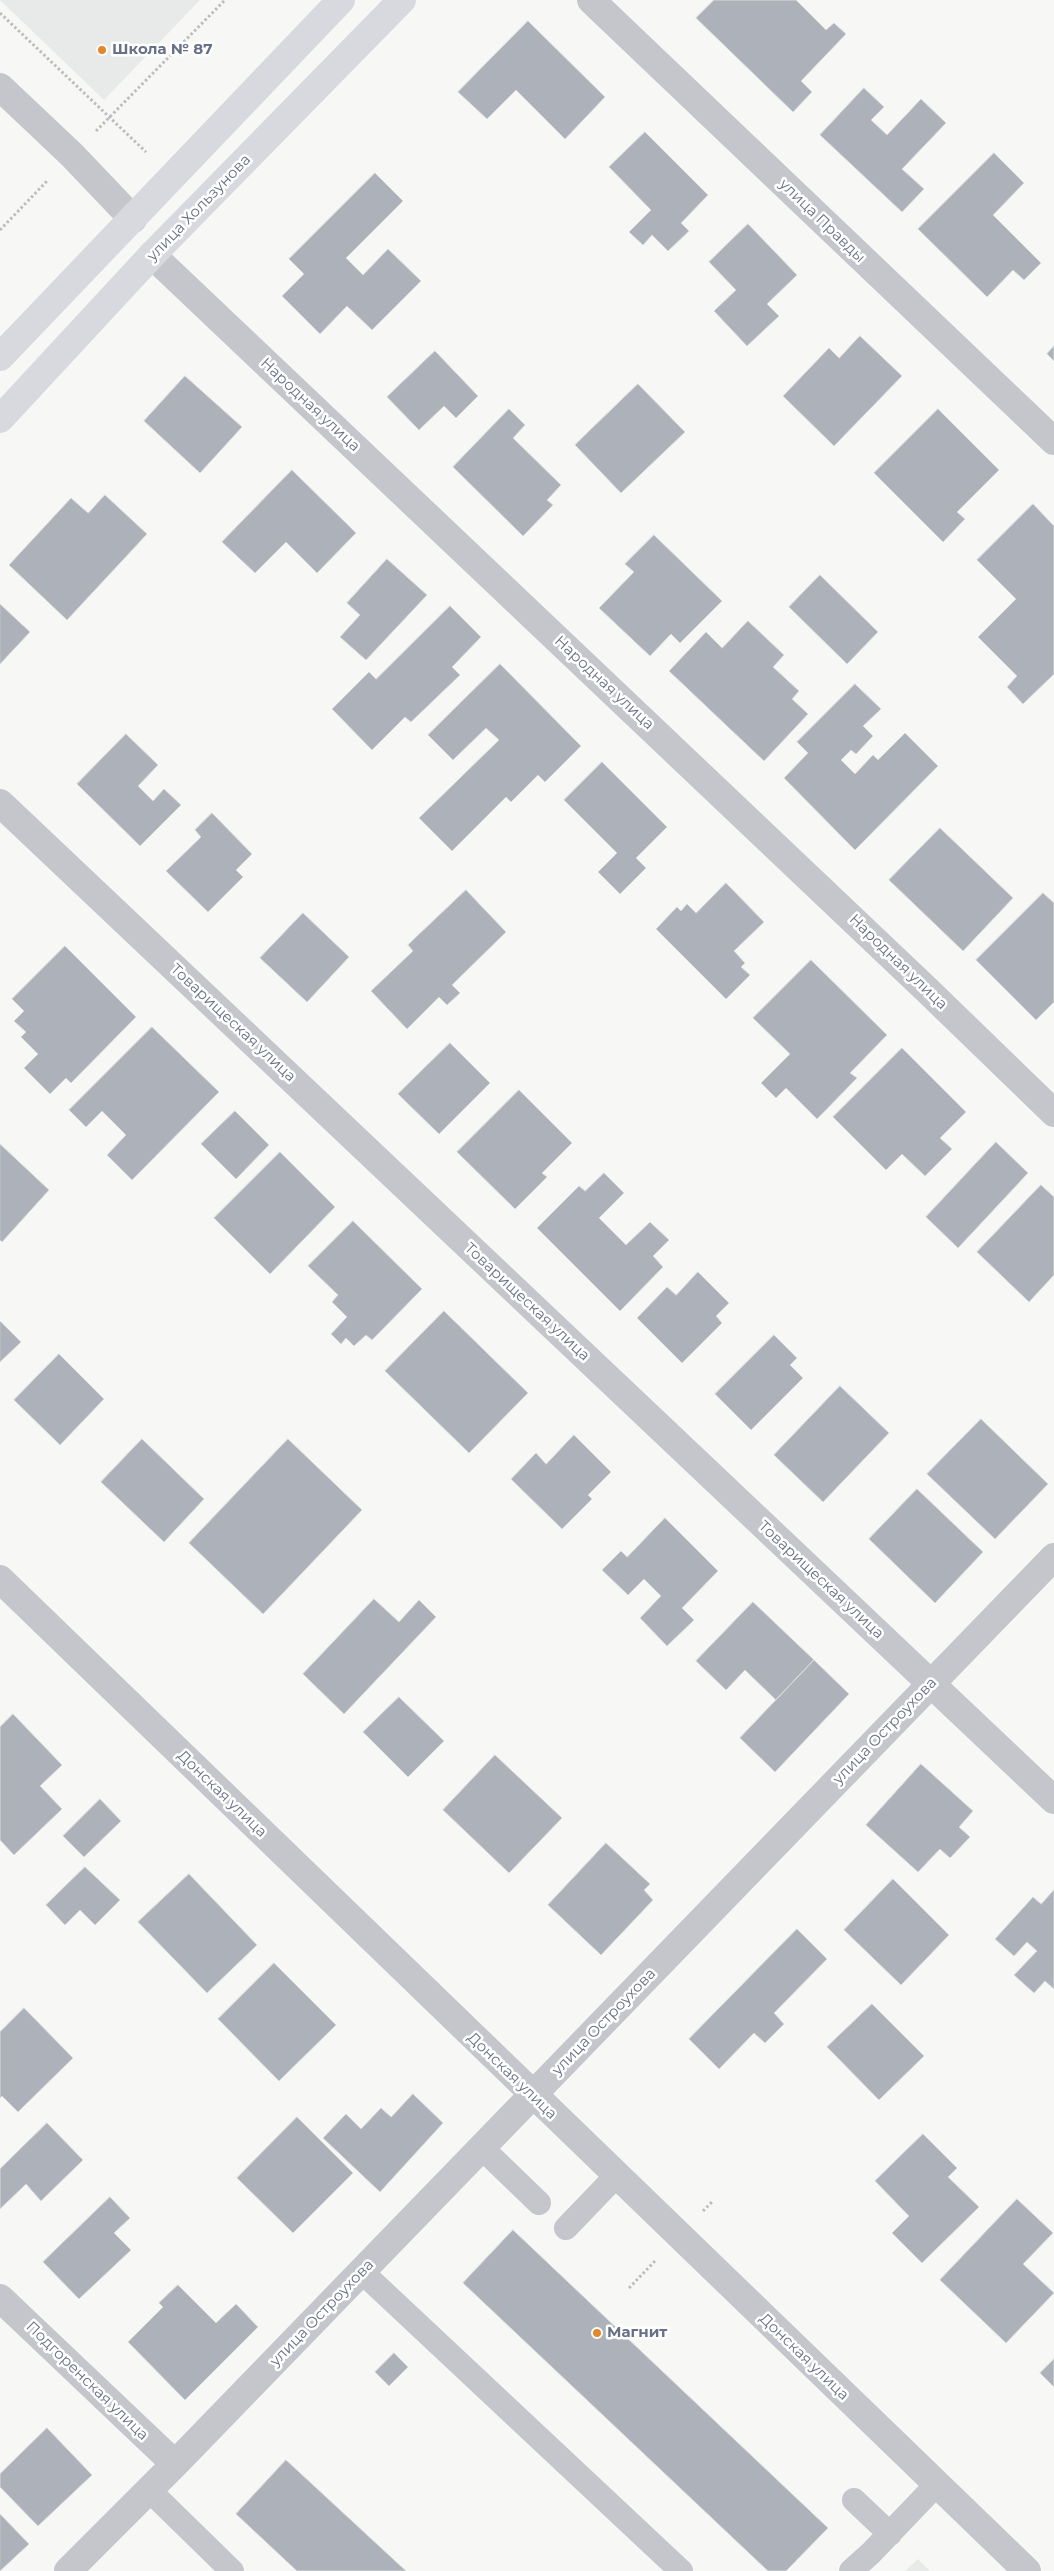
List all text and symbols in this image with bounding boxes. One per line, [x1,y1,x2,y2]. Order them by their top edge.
place label: Школа № 87 [112,41,213,59]
marker: Школа № 87 [96,44,108,56]
street label: улица Хользунова [143,151,255,265]
street label: улица Правды [775,175,869,267]
street label: Народная улица [257,354,363,456]
street label: Народная улица [551,632,657,734]
street label: Народная улица [845,911,951,1013]
street label: Товарищеская улица [167,960,299,1086]
street label: Товарищеская улица [461,1239,593,1365]
street label: Товарищеская улица [755,1517,887,1643]
street label: улица Остроухова [829,1674,941,1788]
street label: Донская улица [174,1747,270,1841]
street label: улица Остроухова [548,1965,660,2079]
street label: Донская улица [464,2029,560,2123]
street label: улица Остроухова [266,2256,378,2370]
street label: Донская улица [756,2310,852,2404]
street label: Подгоренская улица [22,2318,152,2444]
place label: Магнит [607,2324,667,2342]
marker: Магнит [591,2327,603,2339]

